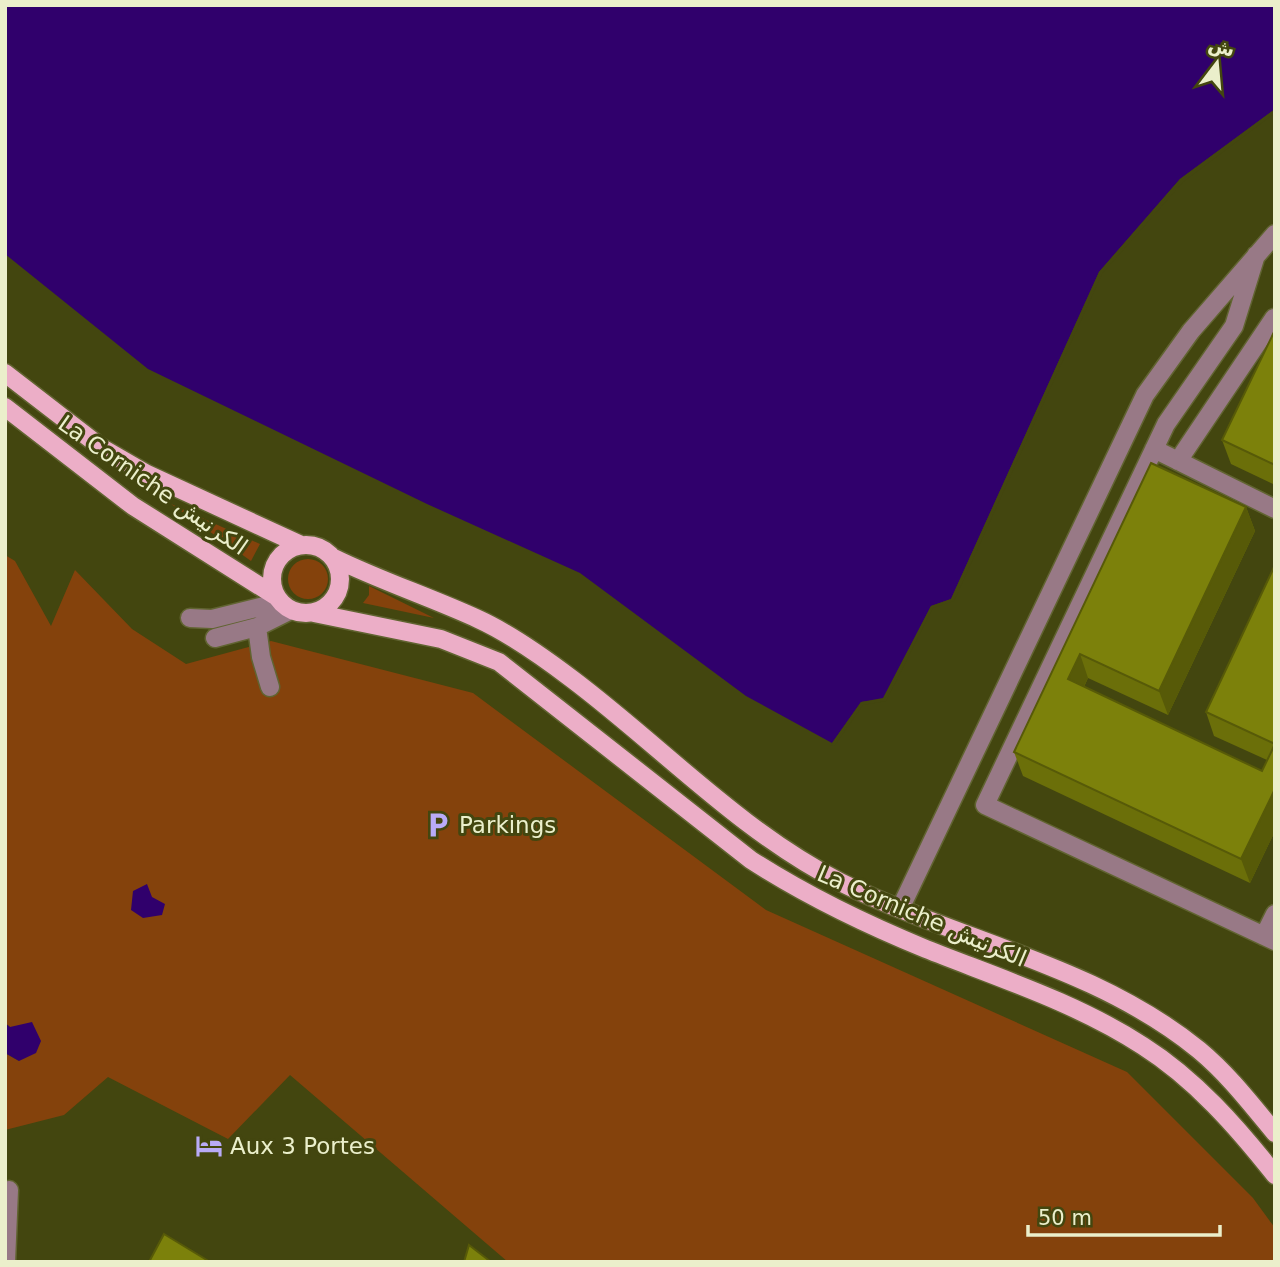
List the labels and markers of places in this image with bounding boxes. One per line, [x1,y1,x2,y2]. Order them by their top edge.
parking icon: Parkings [423,810,453,840]
place label: Parkings [459,812,556,838]
hotel icon: Aux 3 Portes [194,1131,224,1161]
place label: Aux 3 Portes [230,1133,375,1159]

